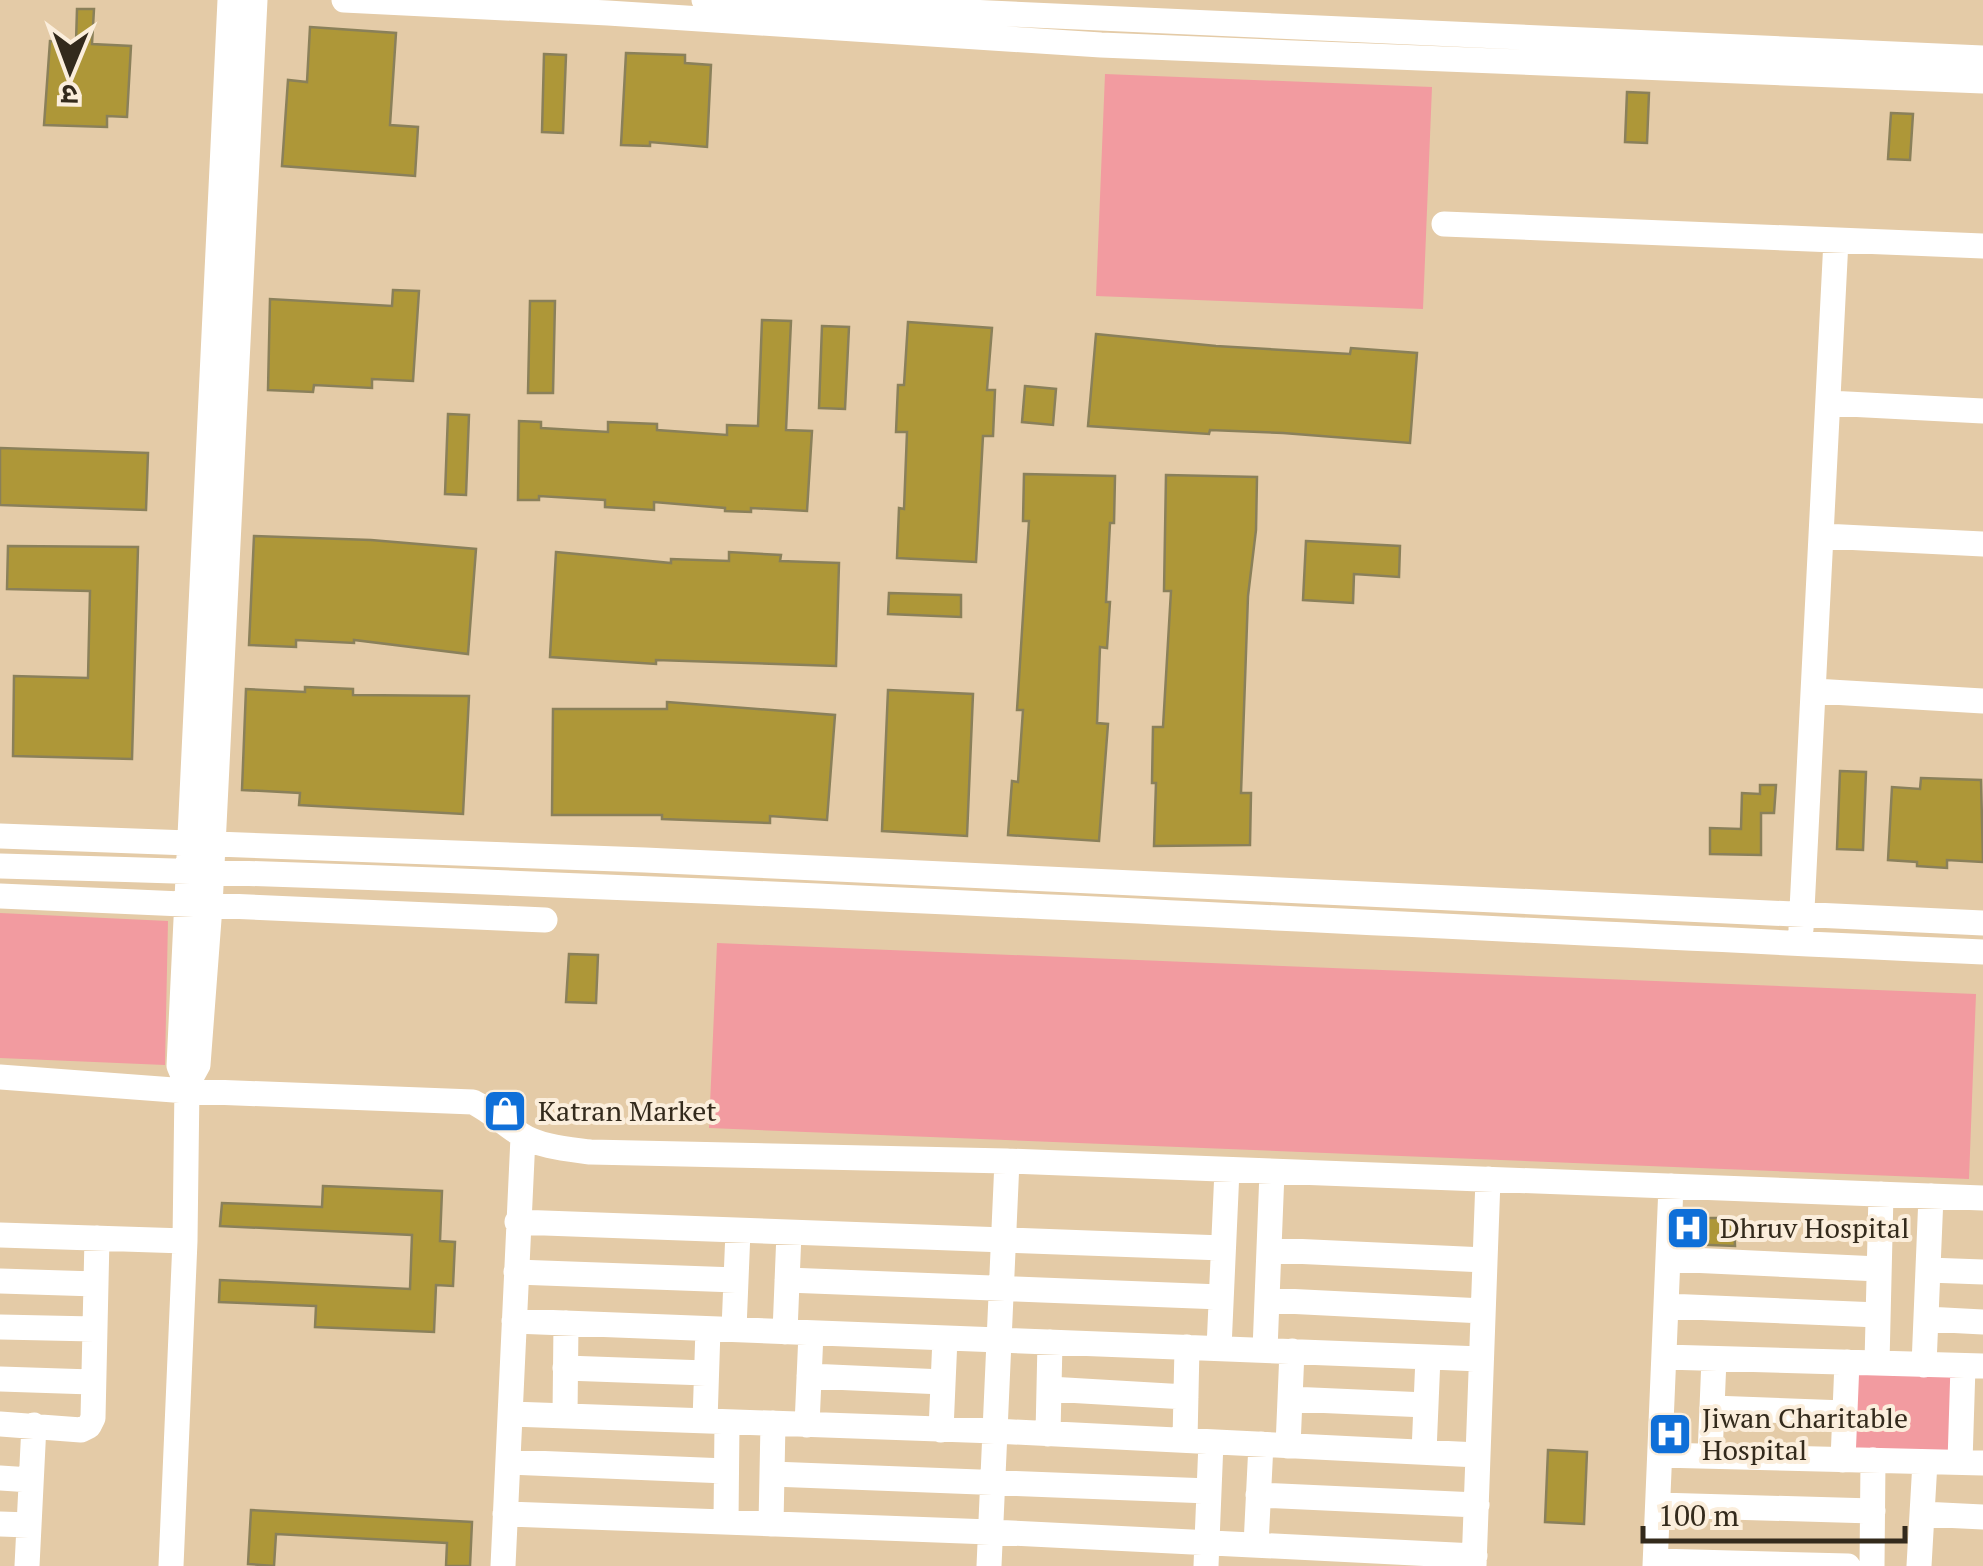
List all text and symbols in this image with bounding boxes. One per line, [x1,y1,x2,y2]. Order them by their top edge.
north arrow [20,20,120,120]
text: उ [60,77,78,114]
shop icon: Katran Market [482,1088,528,1134]
place label: Katran Market [538,1092,717,1129]
hospital icon: Dhruv Hospital [1665,1205,1711,1251]
place label: Dhruv Hospital [1720,1209,1909,1246]
place label: Jiwan Charitable Hospital [1702,1399,1908,1468]
hospital icon: Jiwan Charitable Hospital [1647,1411,1693,1457]
scale bar [1643,1481,1906,1543]
text: 100 m [1658,1495,1739,1535]

